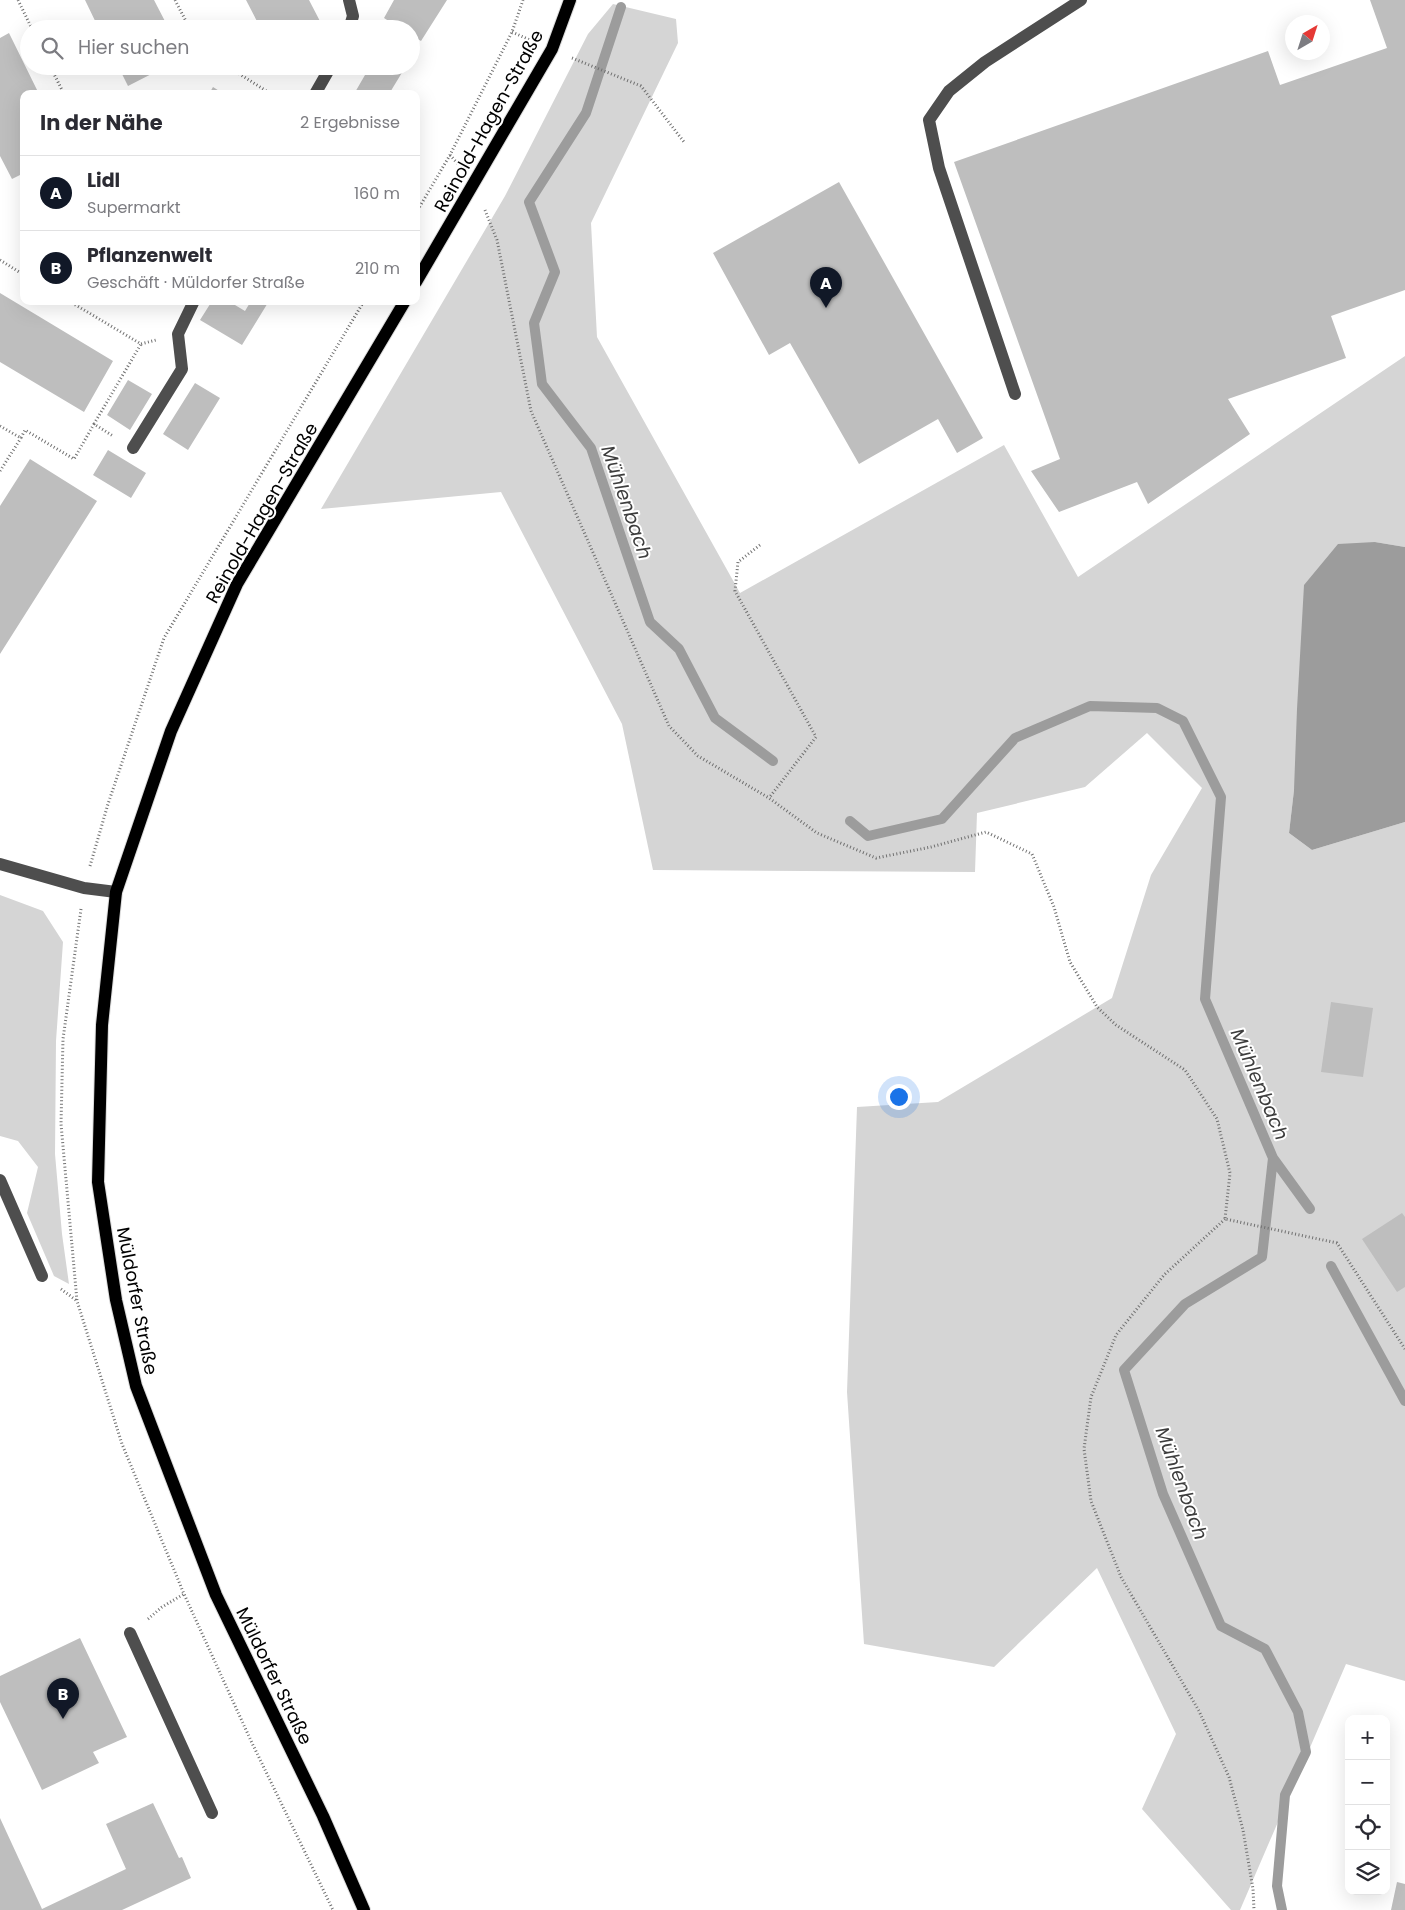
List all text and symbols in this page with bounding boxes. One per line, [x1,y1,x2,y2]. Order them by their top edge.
north arrow [1285,15,1330,60]
search box [20,20,420,75]
street label: Reinold-Hagen-Straße [428,25,549,216]
icon: search [38,34,66,62]
text: Hier suchen [78,34,189,61]
text: In der Nähe [40,108,163,137]
text: 2 Ergebnisse [300,111,400,134]
text: Lidl [87,167,120,194]
text: A [50,182,62,205]
text: 160 m [354,182,400,205]
text: Supermarkt [87,196,181,219]
text: Pflanzenwelt [87,242,212,269]
text: B [51,257,61,280]
text: 210 m [355,257,400,280]
pin: A [810,267,842,308]
text: Geschäft · Müldorfer Straße [87,271,305,294]
street label: Reinold-Hagen-Straße [200,418,324,608]
water label: Mühlenbach [594,442,659,563]
water label: Mühlenbach [1224,1024,1295,1144]
your location [886,1084,912,1110]
street label: Müldorfer Straße [111,1225,164,1377]
water label: Mühlenbach [1149,1423,1215,1544]
street label: Müldorfer Straße [230,1603,319,1749]
pin: B [47,1678,79,1719]
map controls [1345,1715,1390,1895]
button: + [1345,1715,1390,1760]
button: − [1345,1760,1390,1805]
button: locate [1345,1805,1390,1850]
button: layers [1345,1850,1390,1895]

